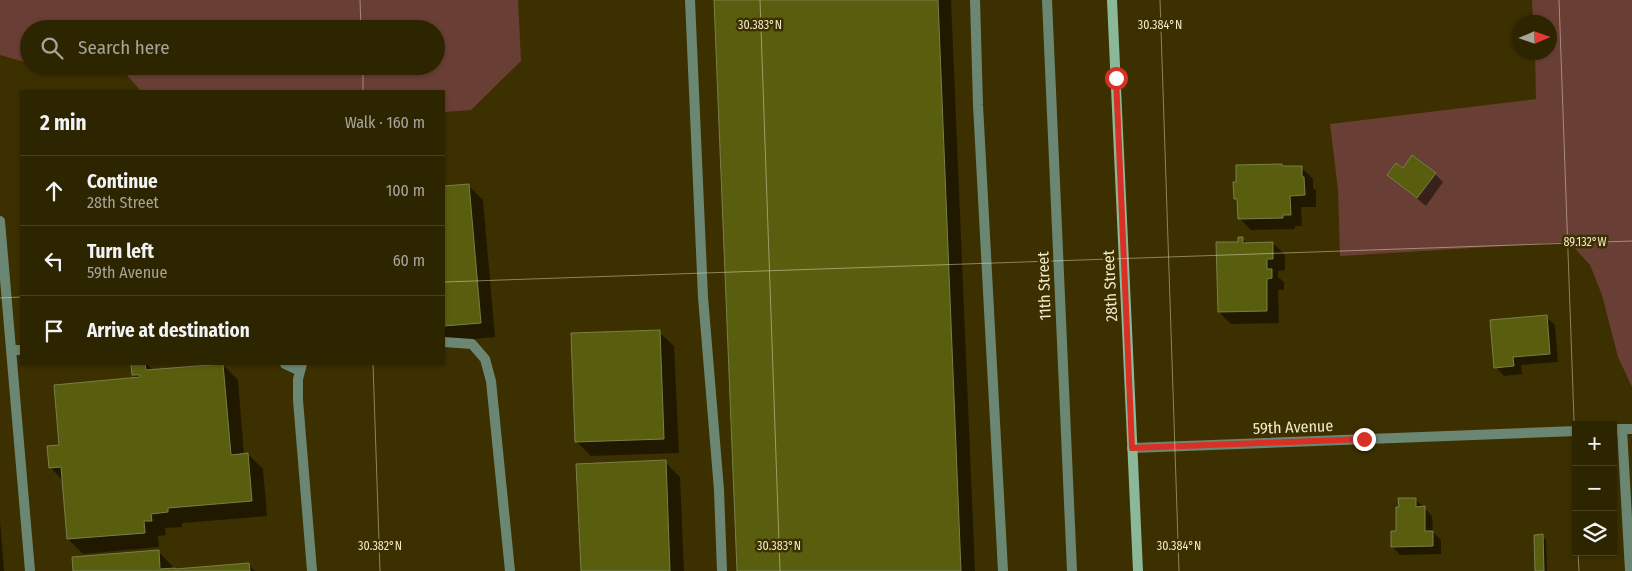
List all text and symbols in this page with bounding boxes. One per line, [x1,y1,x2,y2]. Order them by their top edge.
north arrow [1512,15,1557,60]
text: 30.383°N [738,18,782,32]
text: 30.384°N [1138,18,1182,32]
search box [20,20,445,75]
icon: search [38,34,66,62]
text: Search here [78,36,170,59]
route start [1105,67,1128,90]
text: 2 min [40,110,87,136]
text: Walk · 160 m [345,113,425,132]
text: Continue [87,170,158,193]
icon: ahead [40,177,68,205]
text: 100 m [386,181,425,200]
text: 28th Street [87,193,159,212]
text: 89.132°W [1564,235,1606,249]
text: Turn left [87,240,154,263]
icon: left [40,247,68,275]
street label: 28th Street [1099,249,1121,322]
street label: 11th Street [1033,250,1055,321]
text: 60 m [393,251,425,270]
text: 59th Avenue [87,263,167,282]
icon: arrive [40,317,68,345]
text: Arrive at destination [87,319,250,342]
street label: 59th Avenue [1252,416,1334,438]
map controls [1572,421,1617,556]
button: + [1572,421,1617,466]
route end [1353,428,1376,451]
button: − [1572,466,1617,511]
button: layers [1572,511,1617,556]
text: 30.382°N [358,539,402,553]
text: 30.383°N [757,539,801,553]
text: 30.384°N [1157,539,1201,553]

